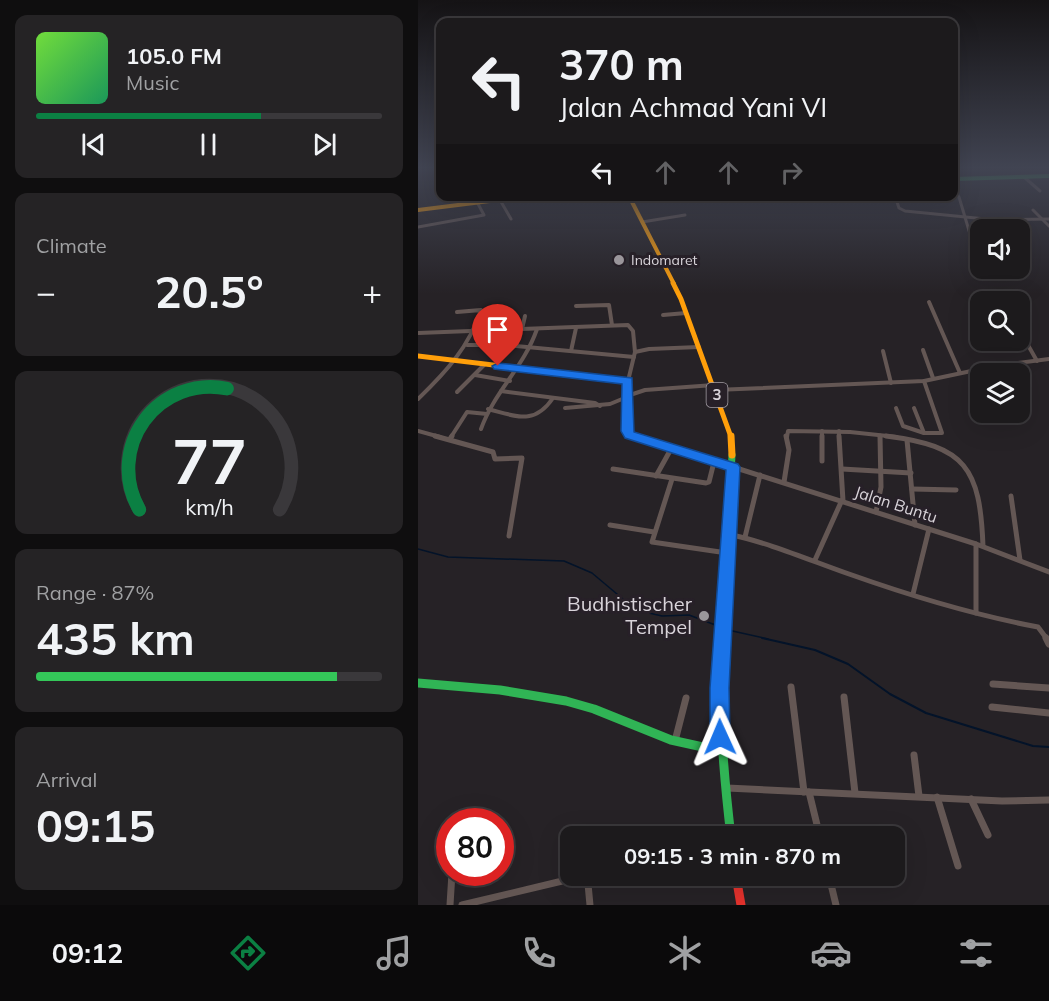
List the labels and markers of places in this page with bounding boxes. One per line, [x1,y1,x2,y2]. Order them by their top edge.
place label: Indomaret [631,251,698,269]
marker: Indomaret [612,253,626,267]
pin [472,304,523,366]
place label: Budhistischer Tempel [567,591,693,639]
marker: Budhistischer Tempel [697,609,711,623]

